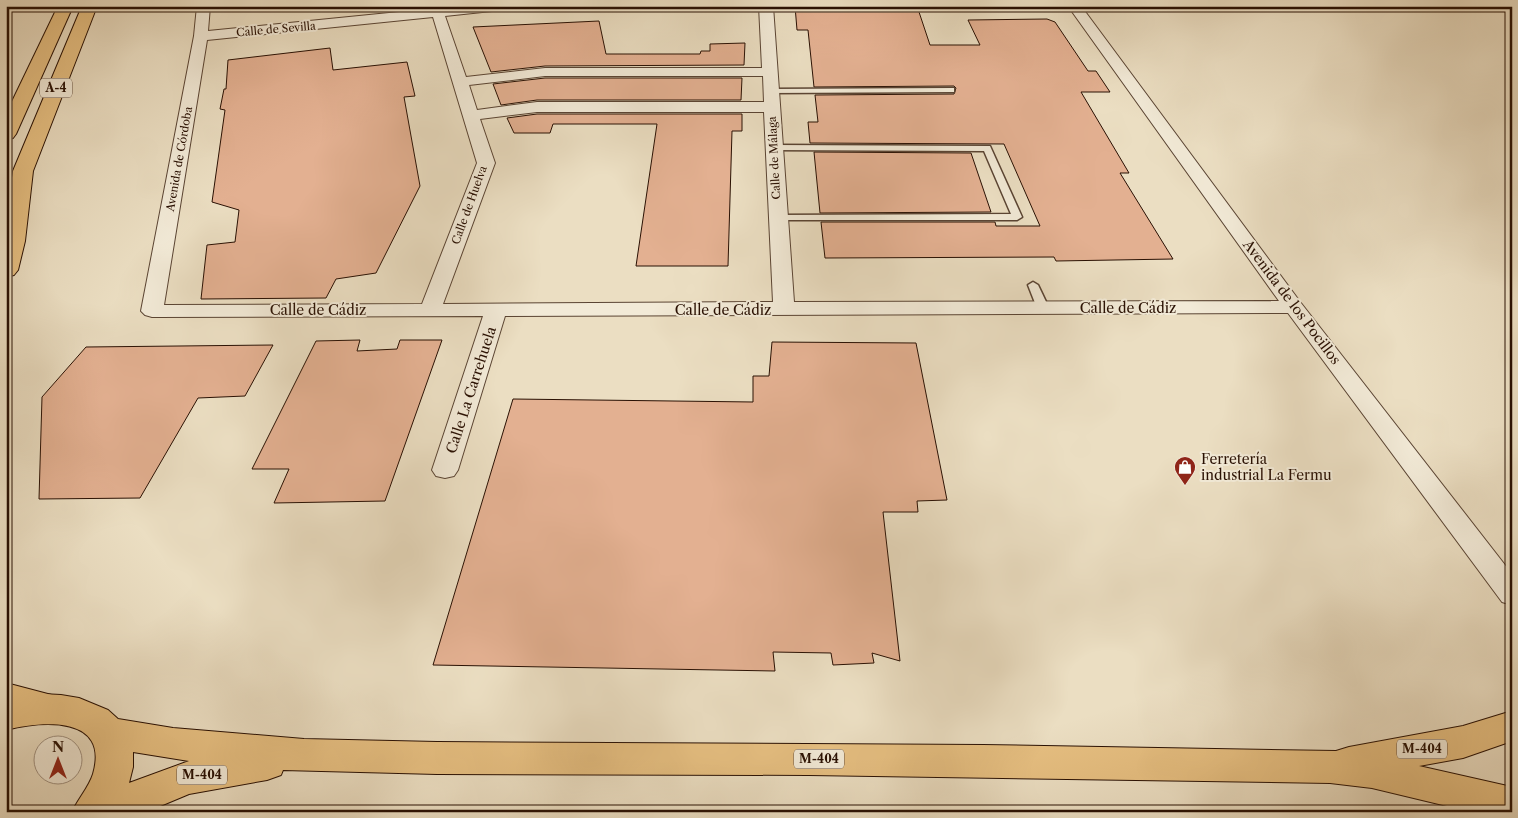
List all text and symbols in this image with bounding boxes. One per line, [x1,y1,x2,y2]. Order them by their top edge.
street label: Calle de Sevilla [236,19,317,39]
road number: A-4 [40,78,72,98]
street label: Avenida de Córdoba [163,105,195,213]
street label: Calle de Málaga [765,116,783,200]
street label: Calle de Huelva [448,164,490,246]
street label: Avenida de los Pocillos [1239,235,1345,368]
street label: Calle de Cádiz [1080,299,1176,317]
street label: Calle de Cádiz [270,301,366,319]
street label: Calle de Cádiz [675,301,771,319]
street label: Calle La Carrehuela [442,324,500,456]
place label: Ferretería industrial La Fermu [1201,450,1332,484]
shop icon: Ferretería industrial La Fermu [1173,455,1197,486]
north arrow [32,736,82,786]
text: N [52,738,64,756]
road number: M-404 [1397,740,1447,759]
road number: M-404 [794,750,844,769]
road number: M-404 [177,766,227,784]

